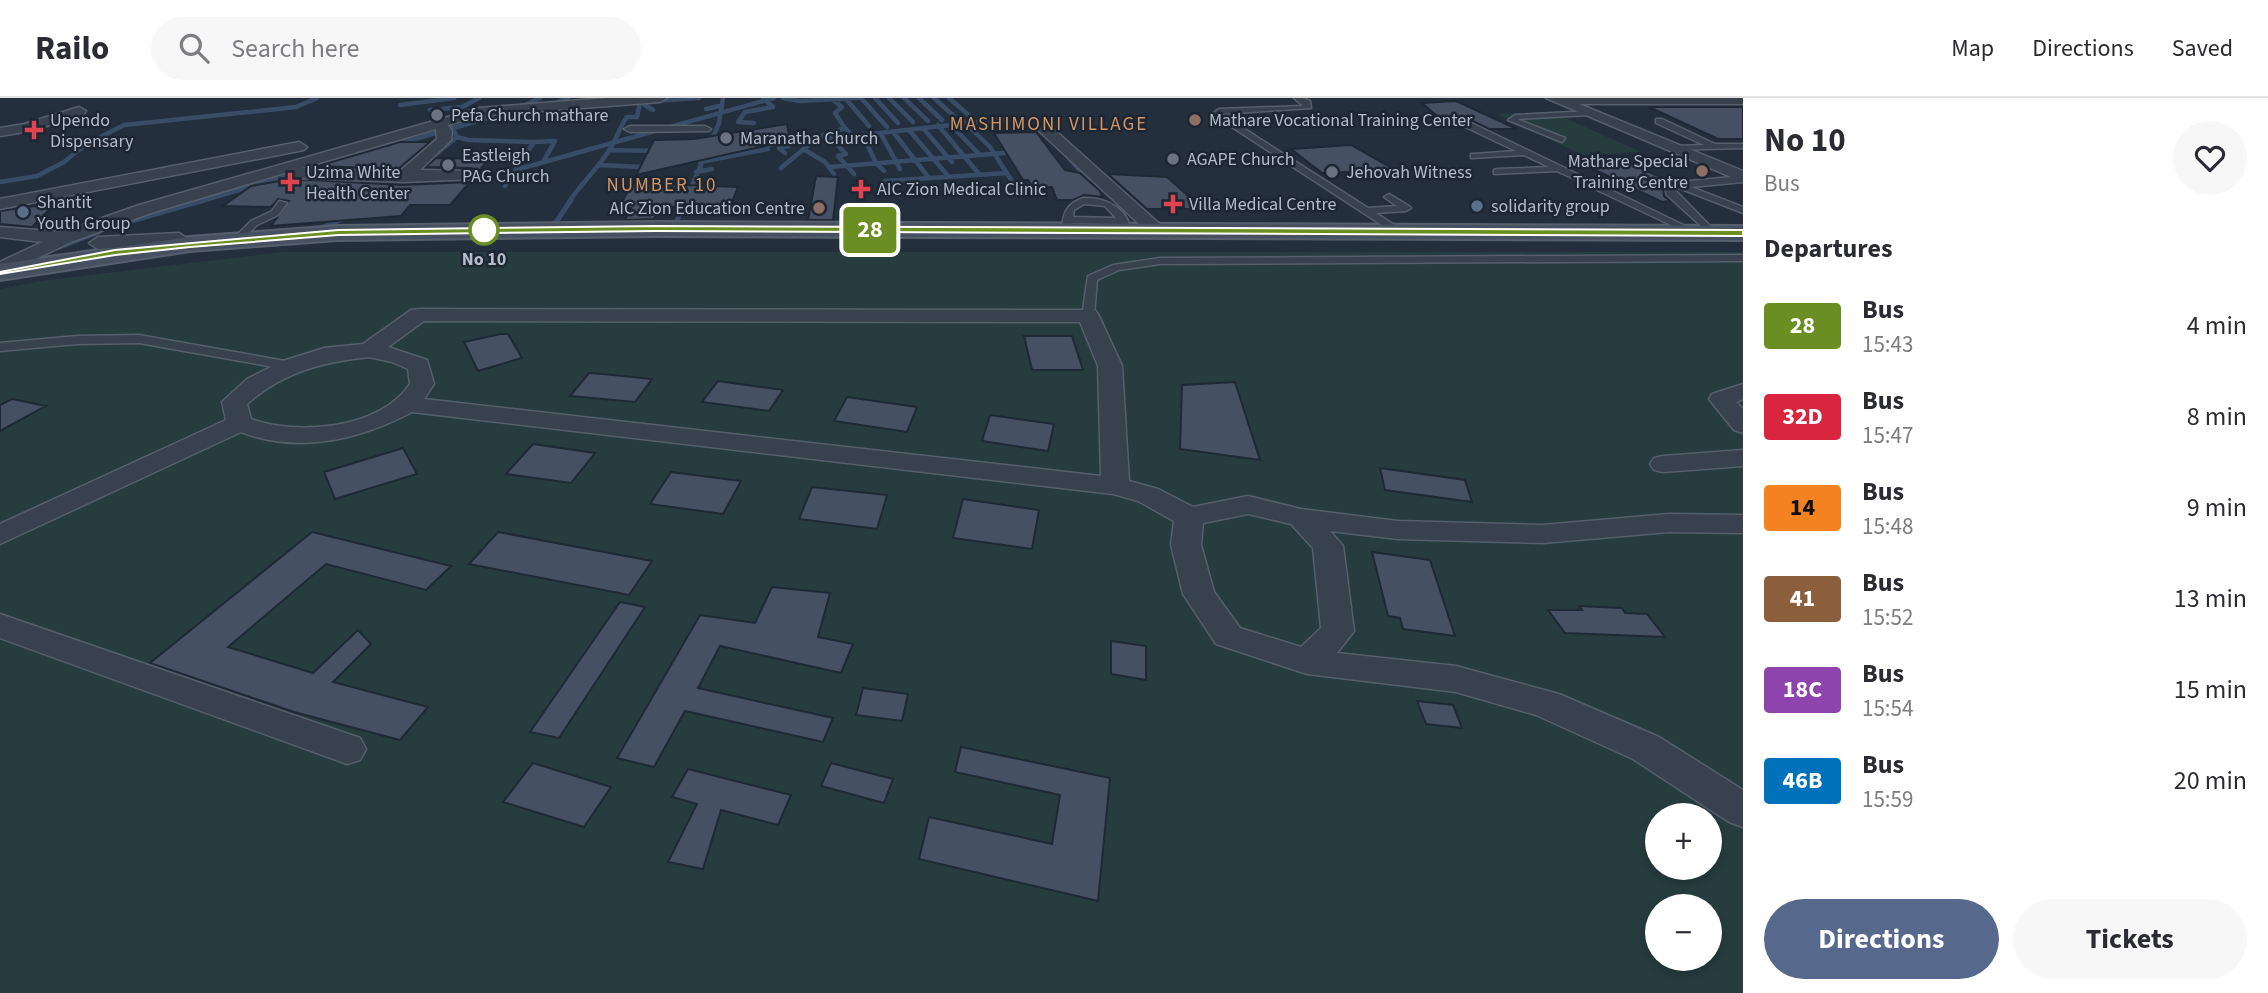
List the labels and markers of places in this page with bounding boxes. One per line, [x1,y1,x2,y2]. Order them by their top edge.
place label: Pefa Church mathare [451,103,609,128]
marker: Pefa Church mathare [429,107,445,123]
place label: Upendo Dispensary [50,108,134,154]
place label: Mathare Vocational Training Center [1209,108,1473,133]
marker: Mathare Vocational Training Center [1187,112,1203,128]
marker: Upendo Dispensary [24,120,44,140]
place label: Maranatha Church [740,126,878,151]
marker: Maranatha Church [718,130,734,146]
place label: Eastleigh PAG Church [462,143,550,189]
place label: AGAPE Church [1187,147,1295,172]
place label: Mathare Special Training Centre [1568,149,1688,195]
marker: AGAPE Church [1165,151,1181,167]
marker: Eastleigh PAG Church [440,157,456,173]
place label: Uzima White Health Center [306,160,410,206]
place label: Jehovah Witness [1346,160,1472,185]
marker: Mathare Special Training Centre [1694,163,1710,179]
marker: Jehovah Witness [1324,164,1340,180]
marker: Uzima White Health Center [280,172,300,192]
place label: AIC Zion Medical Clinic [877,177,1046,202]
marker: AIC Zion Medical Clinic [851,179,871,199]
place label: Shantit Youth Group [36,190,131,236]
place label: Villa Medical Centre [1189,192,1336,217]
marker: Villa Medical Centre [1163,194,1183,214]
place label: solidarity group [1491,194,1610,219]
place label: AIC Zion Education Centre [609,196,805,221]
marker: solidarity group [1469,198,1485,214]
marker: AIC Zion Education Centre [811,200,827,216]
marker: Shantit Youth Group [15,204,31,220]
marker: No 10 [469,215,499,245]
place label: No 10 [462,247,506,272]

